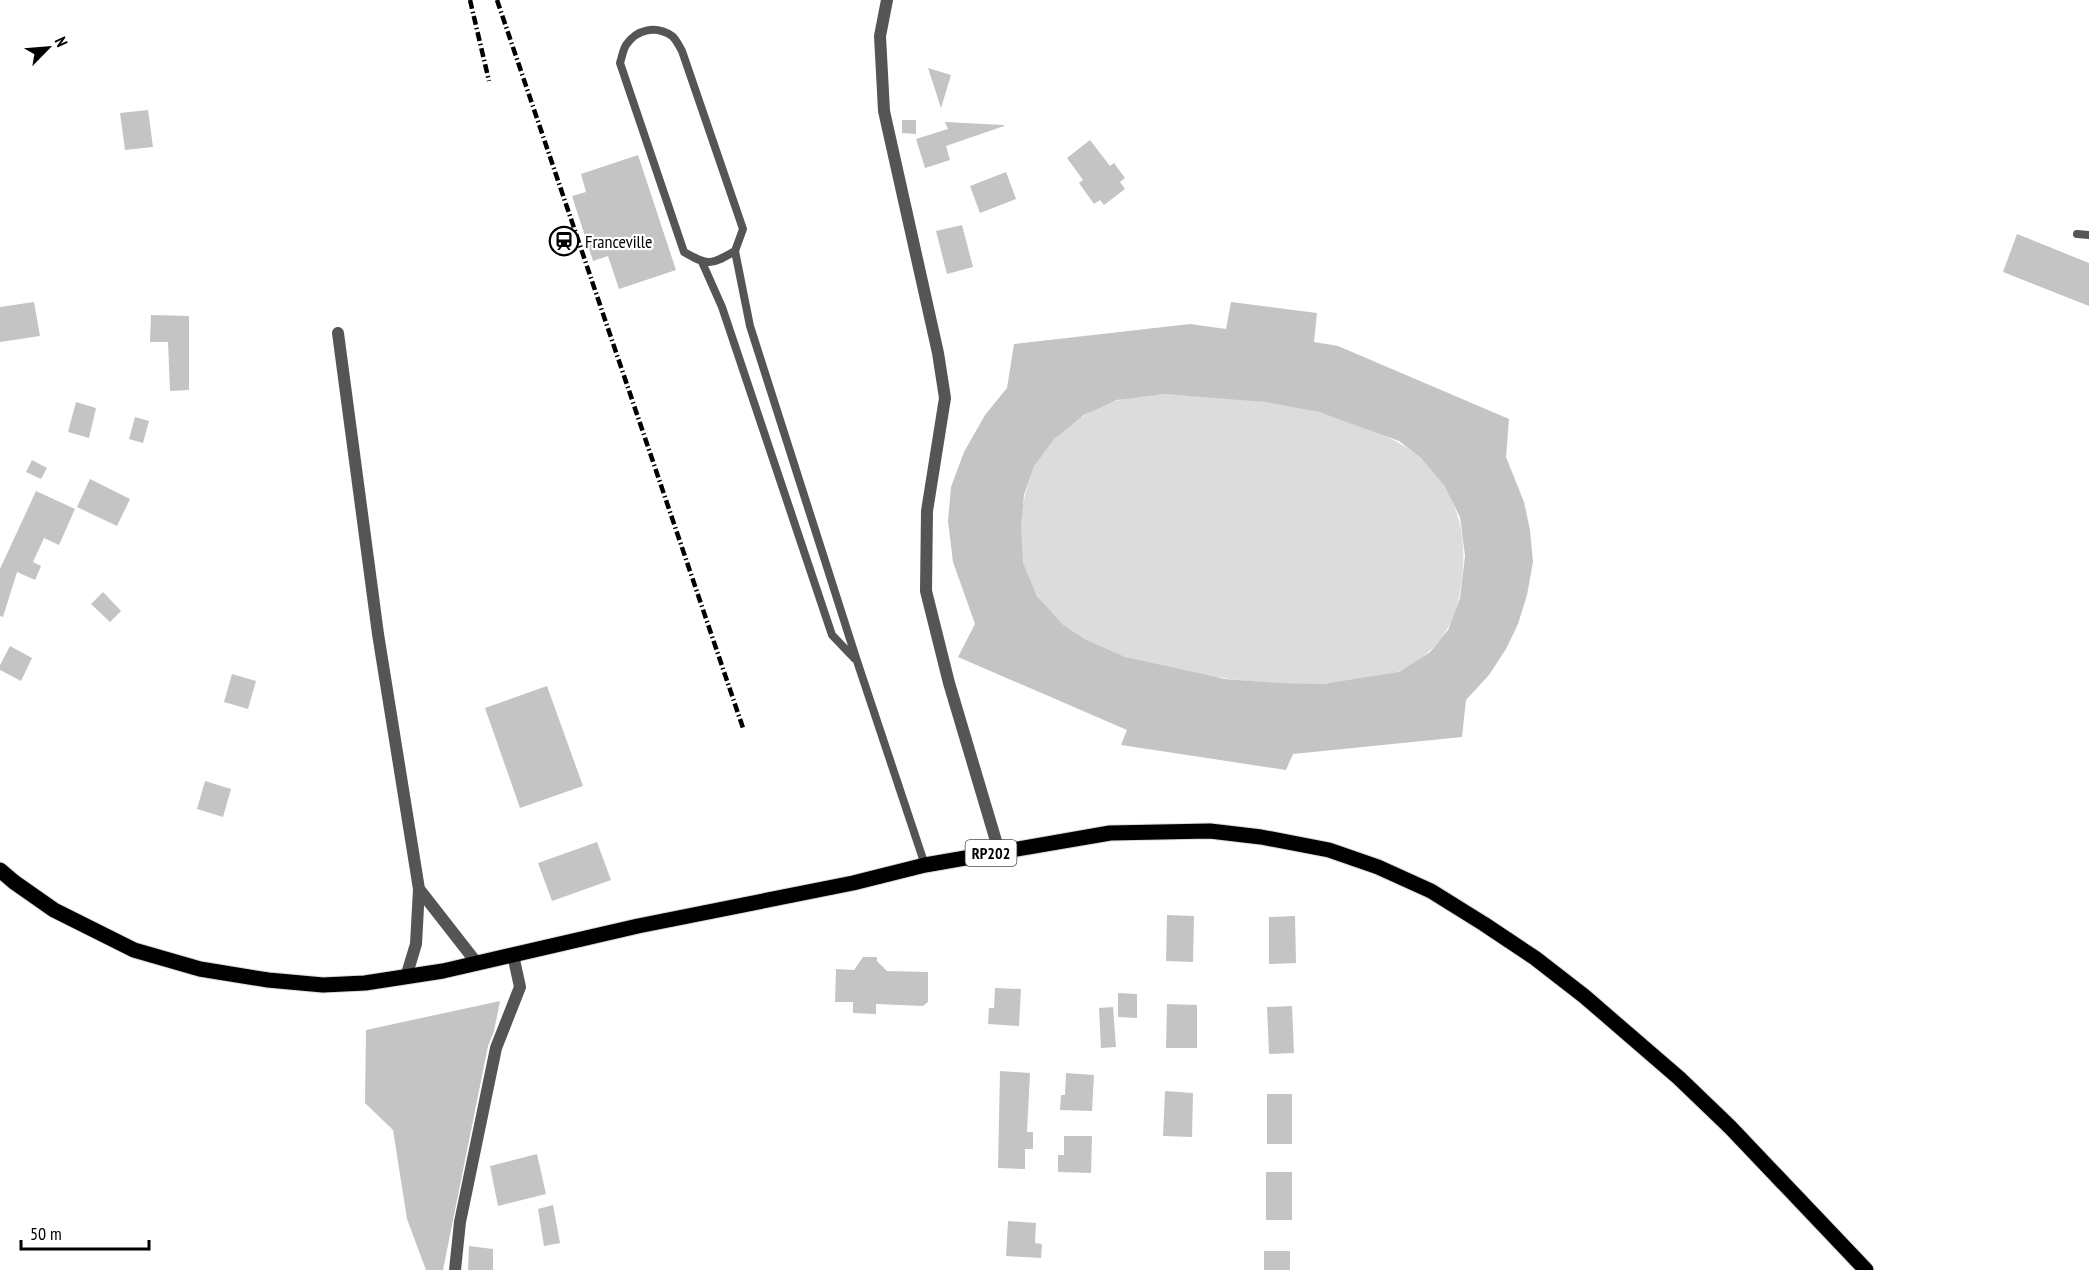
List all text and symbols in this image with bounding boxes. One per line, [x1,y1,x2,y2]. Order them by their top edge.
north arrow [18,18,78,78]
text: N [51,34,72,50]
station icon: Franceville [548,225,580,257]
place label: Franceville [585,230,652,253]
road number: RP202 [966,840,1016,866]
scale bar [21,1213,148,1251]
text: 50 m [30,1222,62,1245]

